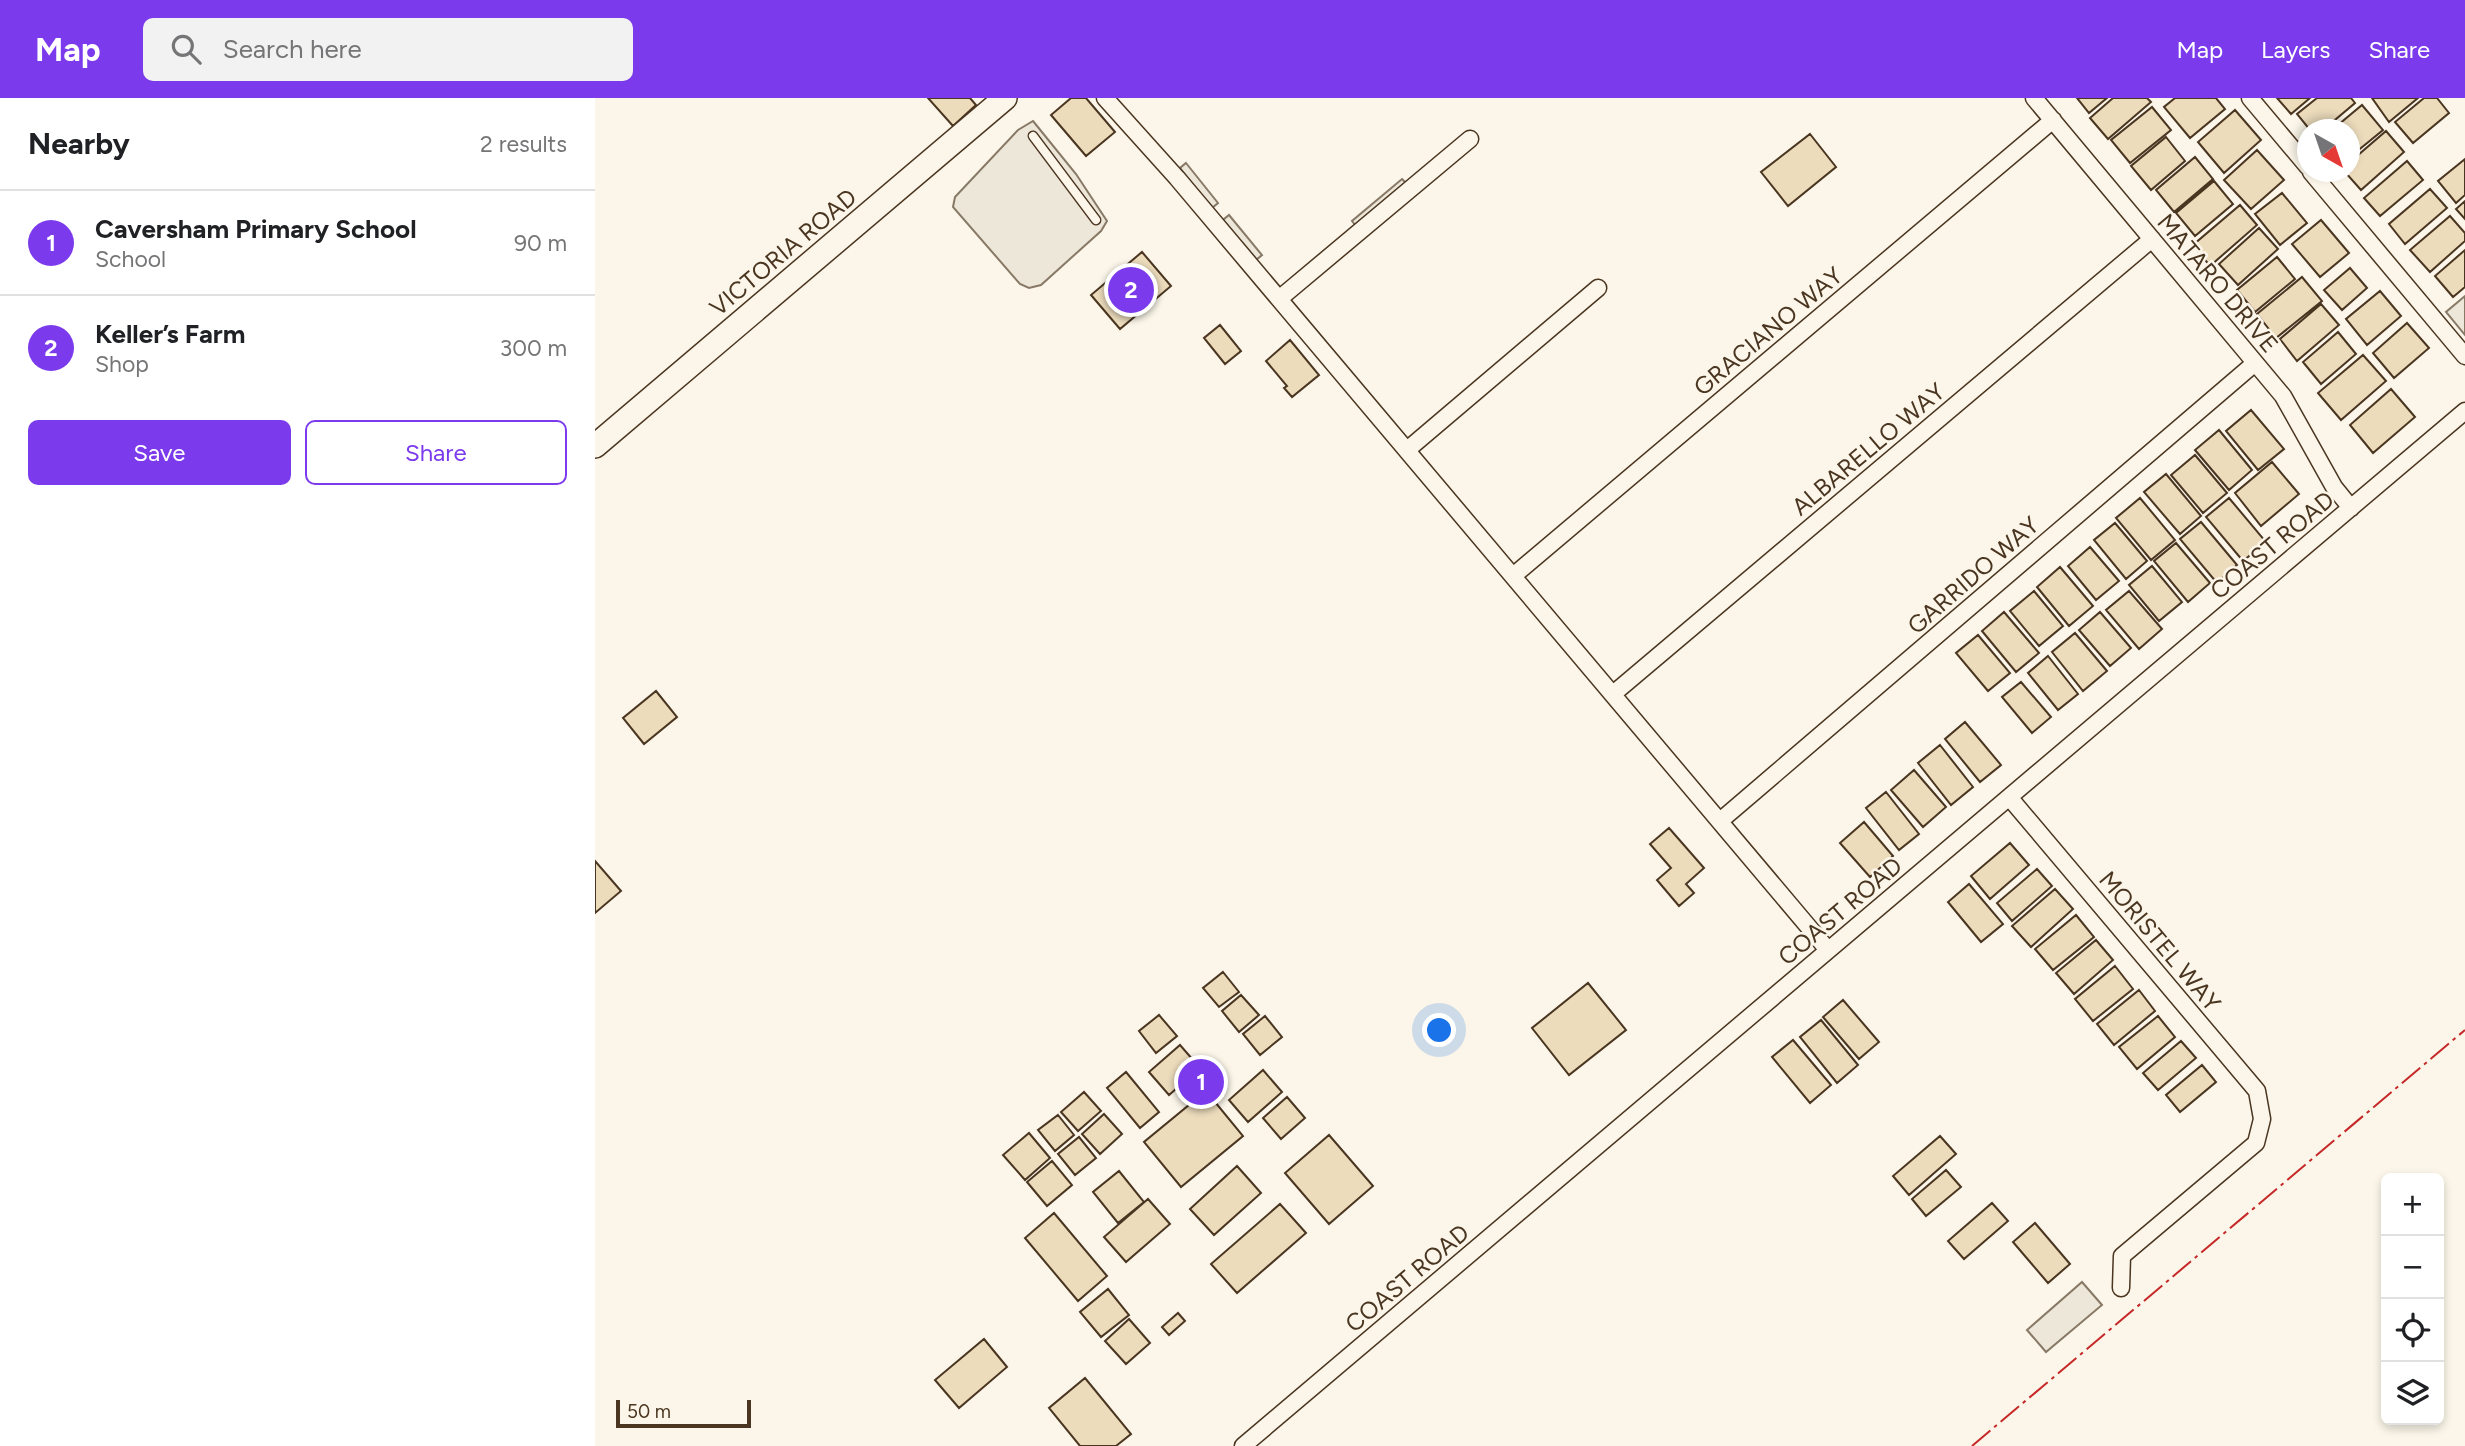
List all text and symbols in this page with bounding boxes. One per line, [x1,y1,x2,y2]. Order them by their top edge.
search box [143,18,633,81]
text: Map [35,30,101,69]
icon: search [167,30,205,68]
text: Search here [223,33,362,65]
text: Map [2176,35,2223,64]
text: Layers [2261,35,2330,64]
text: Share [2368,35,2430,64]
north arrow [2297,119,2360,182]
text: Nearby [28,125,130,162]
text: 2 results [480,130,567,158]
street label: VICTORIA ROAD [704,182,862,322]
street label: MATARO DRIVE [2151,208,2285,358]
text: Caversham Primary School [95,213,417,245]
text: 1 [46,229,56,257]
text: 90 m [514,229,567,257]
text: School [95,245,166,273]
street label: GRACIANO WAY [1688,260,1849,402]
pin: 2 [1108,264,1154,316]
text: Keller’s Farm [95,318,245,350]
text: 2 [44,334,58,362]
text: 300 m [500,334,567,362]
text: Shop [95,350,149,378]
street label: ALBARELLO WAY [1786,376,1951,521]
button: Save [28,420,291,485]
button: Share [305,420,567,485]
street label: COAST ROAD [2204,485,2340,605]
street label: GARRIDO WAY [1901,510,2045,640]
street label: COAST ROAD [1772,851,1908,971]
street label: MORISTEL WAY [2093,865,2227,1017]
your location [1422,1013,1456,1047]
pin: 1 [1178,1056,1224,1108]
map controls [2381,1173,2444,1425]
button: + [2381,1173,2444,1236]
street label: COAST ROAD [1339,1218,1475,1338]
button: − [2381,1236,2444,1299]
button: locate [2381,1299,2444,1362]
button: layers [2381,1362,2444,1425]
scale bar [616,1397,751,1429]
text: 50 m [627,1400,671,1423]

